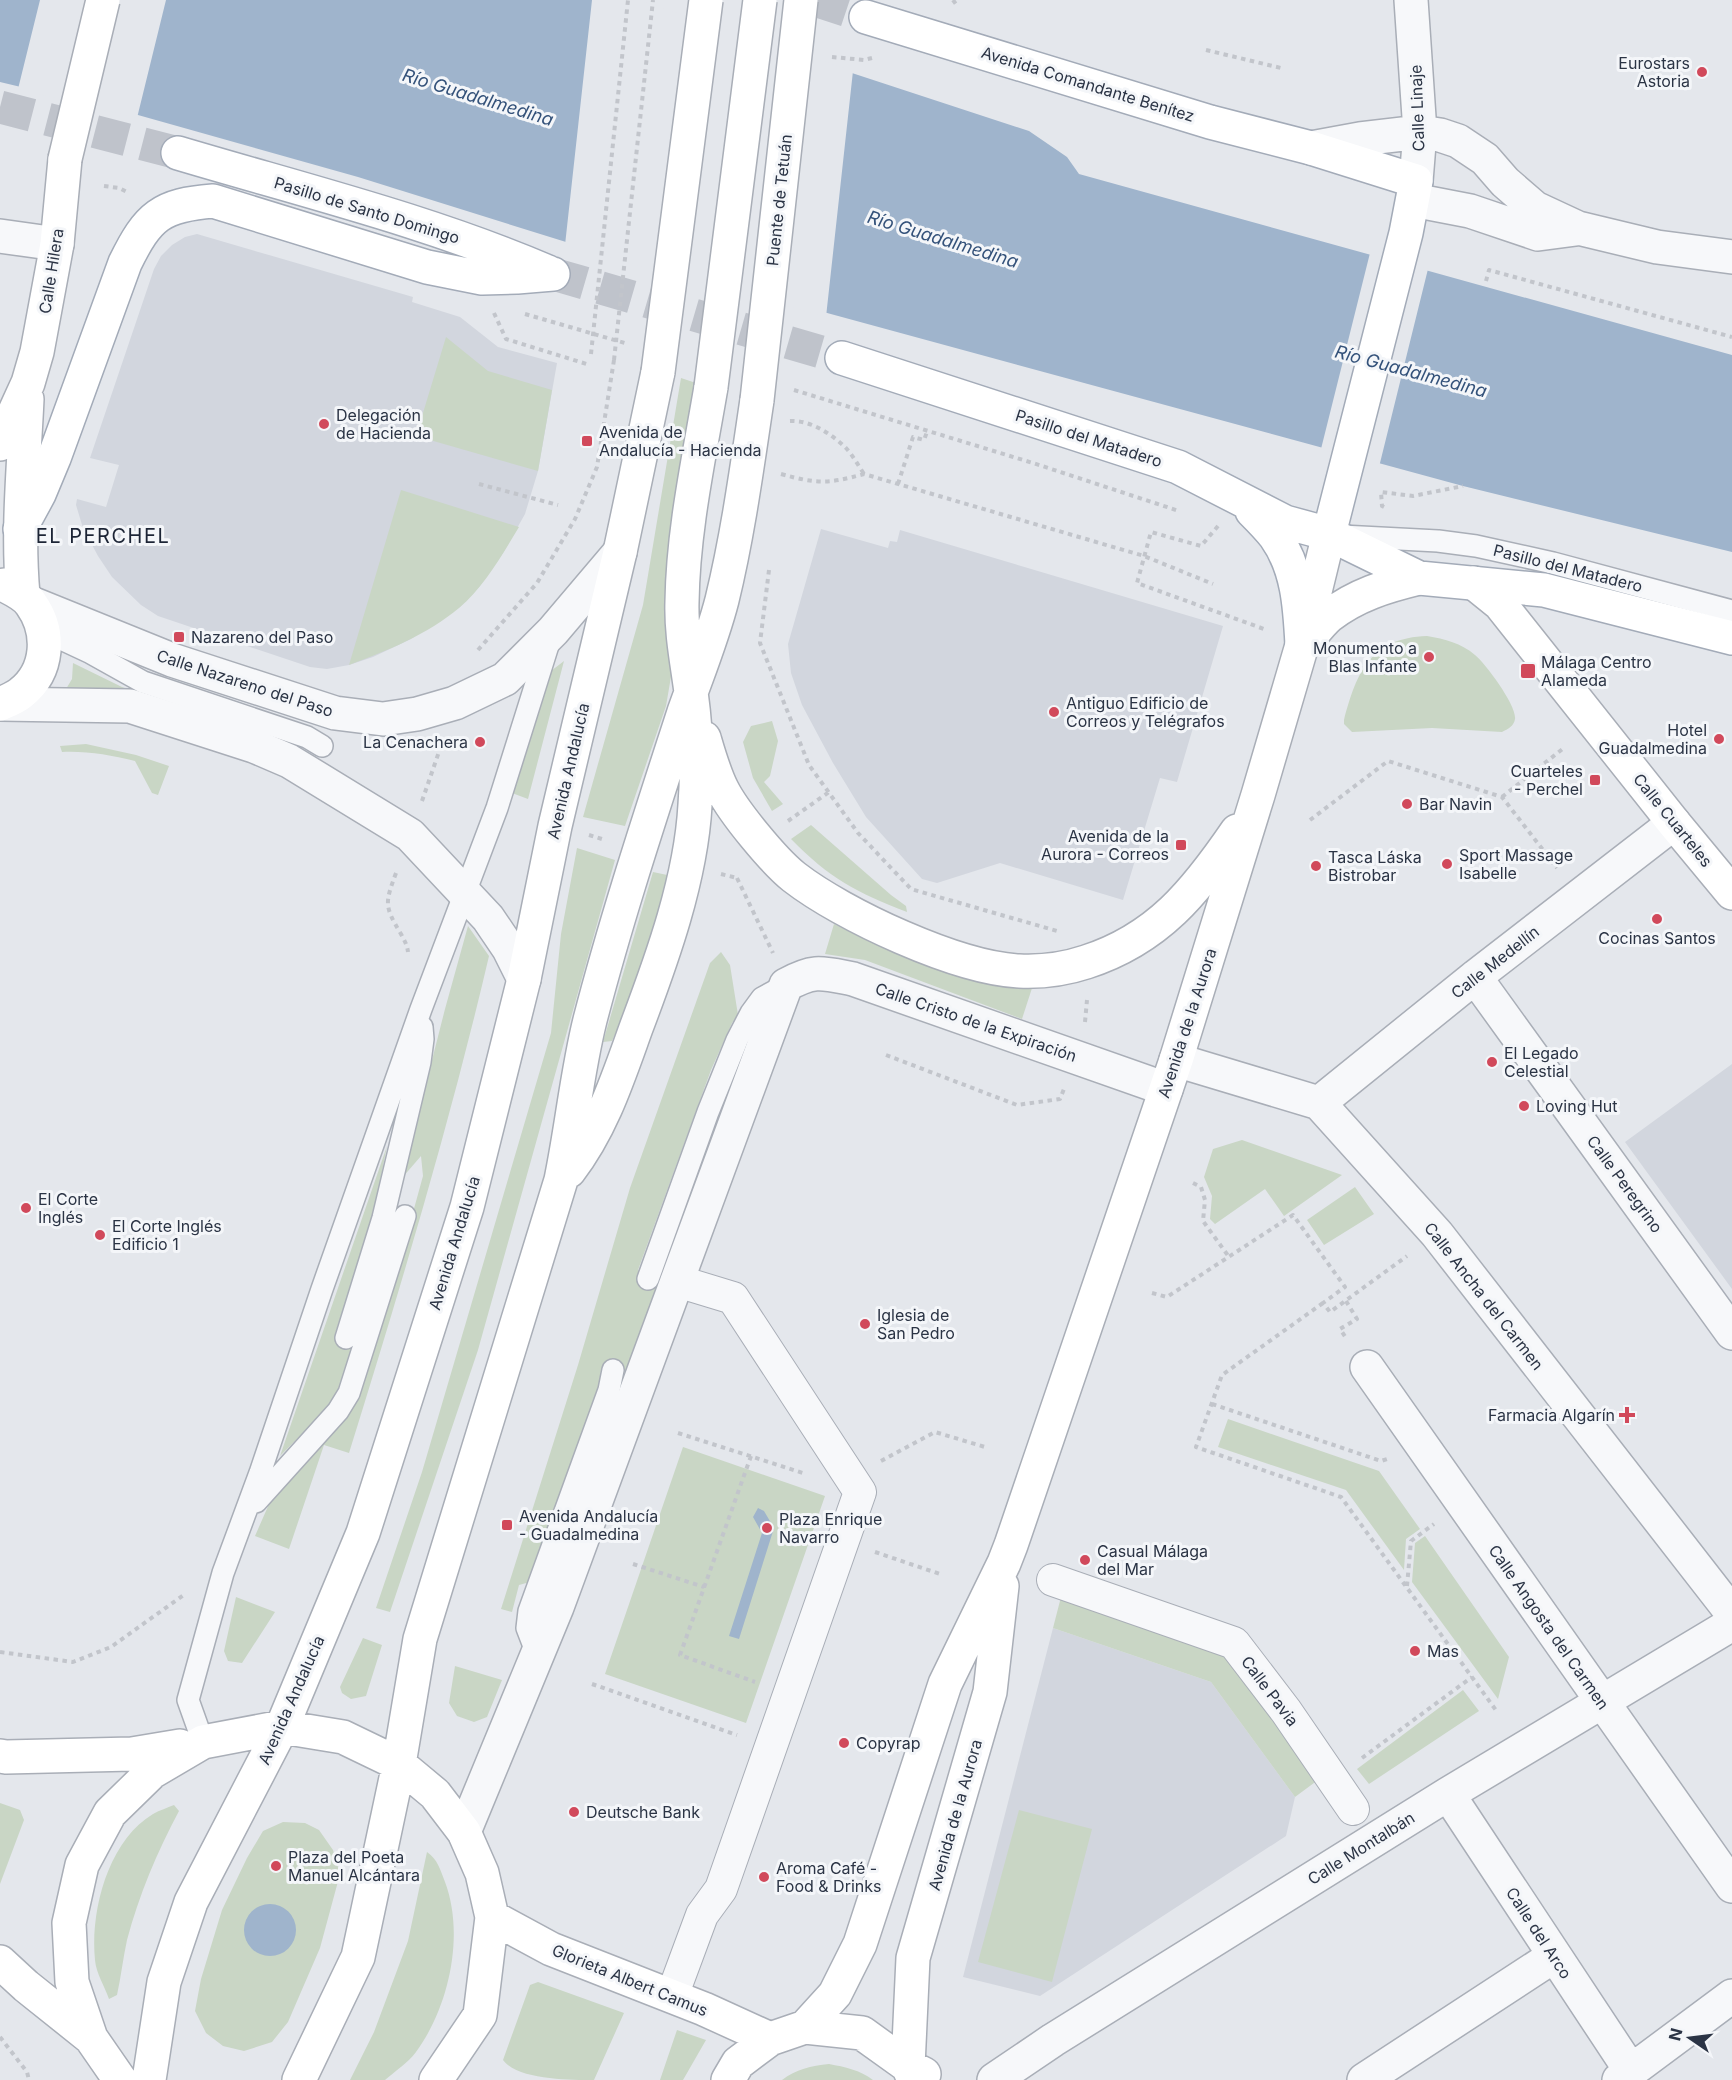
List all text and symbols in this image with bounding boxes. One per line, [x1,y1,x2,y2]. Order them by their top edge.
street label: Avenida Comandante Benítez [979,42,1197,126]
place label: Eurostars Astoria [1618,53,1690,91]
water label: Río Guadalmedina [400,64,556,130]
street label: Calle Linaje [1405,64,1429,152]
marker: Eurostars Astoria [1695,65,1709,79]
street label: Puente de Tetuán [762,133,796,267]
street label: Pasillo de Santo Domingo [272,172,462,248]
water label: Río Guadalmedina [865,206,1021,272]
street label: Calle Hilera [34,227,68,315]
water label: Río Guadalmedina [1333,341,1489,401]
place label: Delegación de Hacienda [336,405,431,443]
street label: Pasillo del Matadero [1013,405,1165,471]
marker: Delegación de Hacienda [317,417,331,431]
place label: Avenida de Andalucía - Hacienda [599,422,761,460]
marker: Avenida de Andalucía - Hacienda [580,434,594,448]
district label: EL PERCHEL [36,524,170,548]
street label: Pasillo del Matadero [1491,540,1645,596]
place label: Nazareno del Paso [191,627,333,647]
marker: Nazareno del Paso [172,630,186,644]
place label: Monumento a Blas Infante [1313,638,1417,676]
street label: Calle Nazareno del Paso [154,645,336,721]
marker: Monumento a Blas Infante [1422,650,1436,664]
place label: Málaga Centro Alameda [1541,652,1652,690]
marker: Málaga Centro Alameda [1519,662,1537,680]
place label: Antiguo Edificio de Correos y Telégrafos [1066,693,1225,731]
street label: Avenida Andalucía [543,701,593,841]
marker: Antiguo Edificio de Correos y Telégrafos [1047,705,1061,719]
place label: Hotel Guadalmedina [1599,720,1707,758]
place label: La Cenachera [363,732,468,752]
marker: Hotel Guadalmedina [1712,732,1726,746]
marker: La Cenachera [473,735,487,749]
place label: Cuarteles - Perchel [1511,761,1583,799]
street label: Calle Cuarteles [1629,769,1717,871]
marker: Cuarteles - Perchel [1588,773,1602,787]
place label: Bar Navin [1419,794,1492,814]
marker: Bar Navin [1400,797,1414,811]
place label: Avenida de la Aurora - Correos [1041,826,1169,864]
marker: Avenida de la Aurora - Correos [1174,838,1188,852]
place label: Sport Massage Isabelle [1459,845,1573,883]
place label: Tasca Láska Bistrobar [1328,847,1422,885]
marker: Sport Massage Isabelle [1440,857,1454,871]
marker: Tasca Láska Bistrobar [1309,859,1323,873]
marker: Cocinas Santos [1650,912,1664,926]
street label: Calle Medellín [1447,921,1543,1003]
place label: Cocinas Santos [1598,928,1716,948]
street label: Avenida de la Aurora [1153,946,1221,1100]
street label: Calle Cristo de la Expiración [873,978,1079,1066]
place label: El Legado Celestial [1504,1043,1579,1081]
marker: El Legado Celestial [1485,1055,1499,1069]
place label: Loving Hut [1536,1096,1618,1116]
marker: Loving Hut [1517,1099,1531,1113]
street label: Calle Peregrino [1583,1131,1667,1237]
street label: Avenida Andalucía [424,1174,484,1312]
place label: El Corte Inglés [38,1189,98,1227]
marker: El Corte Inglés [19,1201,33,1215]
place label: El Corte Inglés Edificio 1 [112,1216,222,1254]
street label: Calle Ancha del Carmen [1420,1218,1548,1374]
marker: El Corte Inglés Edificio 1 [93,1228,107,1242]
place label: Iglesia de San Pedro [877,1305,955,1343]
marker: Iglesia de San Pedro [858,1317,872,1331]
place label: Farmacia Algarín [1488,1405,1615,1425]
marker: Farmacia Algarín [1620,1408,1634,1422]
place label: Avenida Andalucía - Guadalmedina [519,1506,658,1544]
place label: Plaza Enrique Navarro [779,1509,882,1547]
marker: Avenida Andalucía - Guadalmedina [500,1518,514,1532]
marker: Plaza Enrique Navarro [760,1521,774,1535]
place label: Casual Málaga del Mar [1097,1541,1208,1579]
street label: Calle Angosta del Carmen [1484,1541,1614,1713]
marker: Casual Málaga del Mar [1078,1553,1092,1567]
street label: Avenida Andalucía [254,1632,328,1768]
place label: Mas [1427,1641,1459,1661]
marker: Mas [1408,1644,1422,1658]
street label: Calle Pavia [1237,1652,1303,1730]
place label: Copyrap [856,1733,921,1753]
marker: Copyrap [837,1736,851,1750]
street label: Avenida de la Aurora [924,1737,986,1893]
place label: Deutsche Bank [586,1802,700,1822]
marker: Deutsche Bank [567,1805,581,1819]
street label: Calle Montalbán [1304,1807,1418,1889]
place label: Plaza del Poeta Manuel Alcántara [288,1847,420,1885]
place label: Aroma Café - Food & Drinks [776,1858,881,1896]
marker: Plaza del Poeta Manuel Alcántara [269,1859,283,1873]
marker: Aroma Café - Food & Drinks [757,1870,771,1884]
street label: Calle del Arco [1502,1883,1576,1983]
street label: Glorieta Albert Camus [549,1940,711,2020]
north arrow [1660,2008,1720,2068]
text: N [1664,2026,1687,2043]

